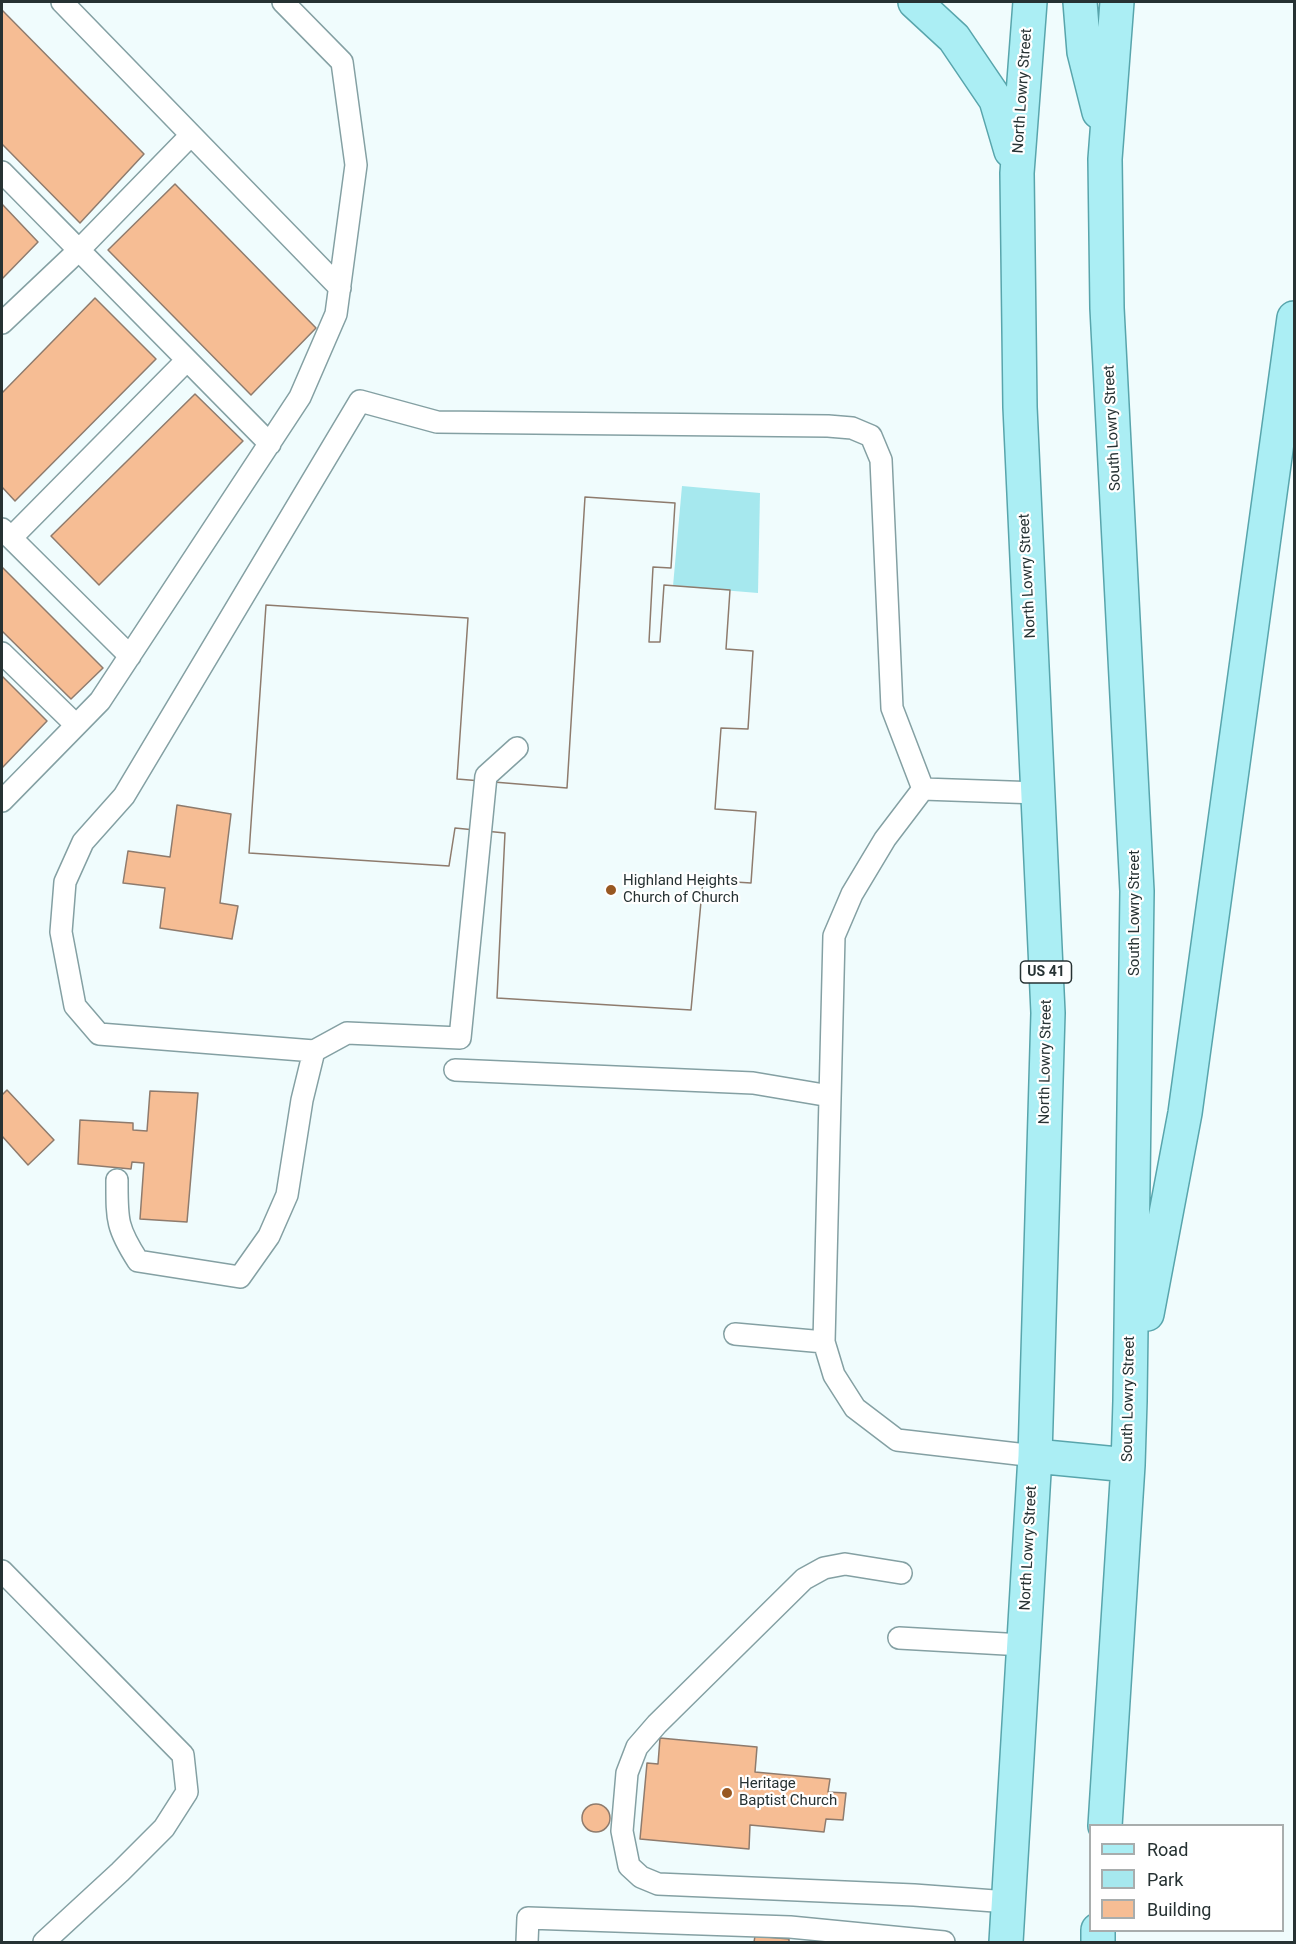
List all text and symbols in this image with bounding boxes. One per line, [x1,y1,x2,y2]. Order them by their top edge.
street label: North Lowry Street [1010,28,1036,154]
street label: South Lowry Street [1101,365,1125,491]
street label: North Lowry Street [1016,513,1040,639]
street label: South Lowry Street [1126,850,1144,976]
place label: Highland Heights Church of Church [623,872,739,907]
marker: Highland Heights Church of Church [604,883,618,897]
road number: US 41 [1020,961,1072,983]
street label: North Lowry Street [1036,999,1056,1125]
street label: South Lowry Street [1119,1336,1139,1462]
street label: North Lowry Street [1017,1485,1041,1611]
place label: Heritage Baptist Church [739,1775,837,1810]
marker: Heritage Baptist Church [720,1786,734,1800]
legend [1089,1824,1284,1932]
text: Road [1147,1839,1188,1860]
text: Park [1147,1869,1183,1890]
text: Building [1147,1899,1211,1920]

